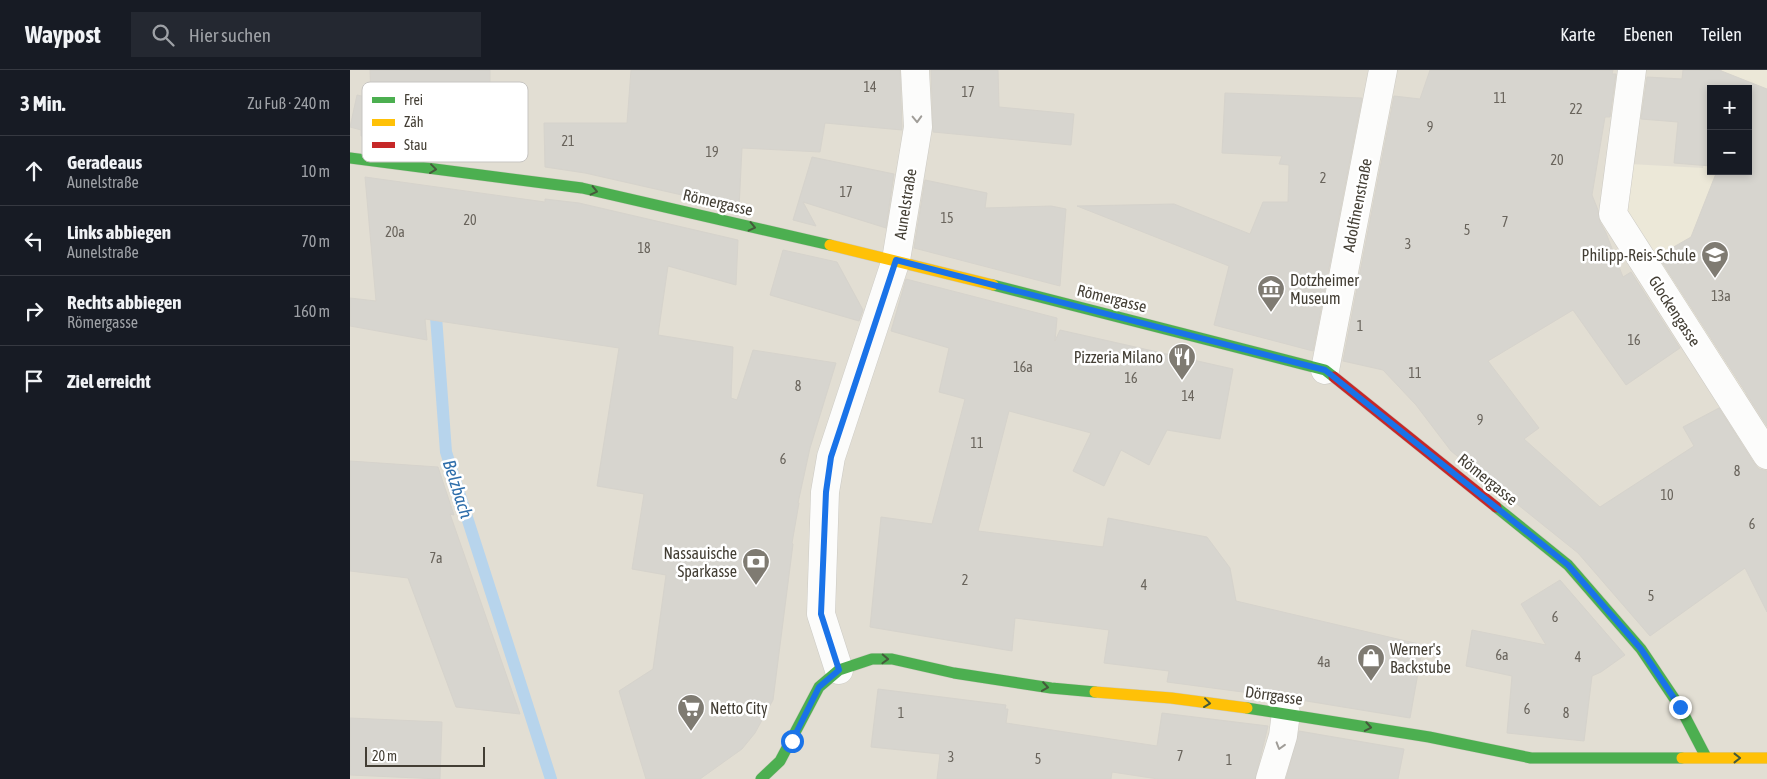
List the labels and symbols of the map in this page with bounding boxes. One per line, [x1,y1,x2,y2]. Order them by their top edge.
house number: 14 [863,79,877,95]
legend [362,82,528,162]
house number: 17 [961,84,975,100]
house number: 11 [1493,90,1507,106]
text: Frei [404,92,423,108]
house number: 22 [1569,101,1583,117]
text: Zäh [404,114,424,130]
one-way arrow [912,115,922,123]
house number: 9 [1427,119,1433,135]
house number: 21 [561,133,575,149]
text: Stau [404,137,427,153]
house number: 19 [705,144,719,160]
house number: 20 [1550,152,1564,168]
street label: Adolfinenstraße [1339,157,1375,253]
one-way arrow [429,163,437,174]
street label: Aunelstraße [891,167,919,241]
house number: 2 [1320,170,1326,186]
house number: 17 [839,184,853,200]
one-way arrow [590,185,598,196]
street label: Römergasse [681,185,755,220]
house number: 15 [940,210,954,226]
house number: 20 [463,212,477,228]
house number: 7 [1502,214,1508,230]
one-way arrow [748,221,757,232]
house number: 5 [1464,222,1470,238]
house number: 20a [385,224,405,240]
house number: 3 [1405,236,1411,252]
house number: 18 [637,240,651,256]
school or university icon: Philipp-Reis-Schule [1700,240,1730,279]
place label: Philipp-Reis-Schule [1582,246,1696,265]
place label: Dotzheimer Museum [1290,271,1359,307]
street label: Glockengasse [1645,272,1704,350]
museum icon: Dotzheimer Museum [1256,274,1286,313]
street label: Römergasse [1075,281,1149,316]
house number: 13a [1711,288,1731,304]
house number: 1 [1357,318,1363,334]
house number: 16 [1627,332,1641,348]
restaurant icon: Pizzeria Milano [1167,342,1197,381]
place label: Pizzeria Milano [1074,348,1163,366]
house number: 16a [1013,359,1033,375]
house number: 11 [1408,365,1422,381]
house number: 16 [1124,370,1138,386]
house number: 8 [795,378,802,394]
house number: 14 [1181,388,1195,404]
house number: 9 [1477,412,1483,428]
house number: 11 [970,435,984,451]
street label: Römergasse [1454,450,1521,509]
house number: 6 [780,451,787,467]
water label: Belzbach [439,457,477,521]
house number: 8 [1734,463,1741,479]
house number: 10 [1660,487,1674,503]
house number: 6 [1749,516,1756,532]
place label: Nassauische Sparkasse [663,544,737,581]
bank icon: Nassauische Sparkasse [741,547,771,586]
house number: 7a [429,550,443,566]
house number: 2 [962,572,968,588]
house number: 4 [1141,577,1148,593]
house number: 5 [1648,588,1654,604]
house number: 6 [1552,609,1559,625]
place label: Werner's Backstube [1390,640,1451,676]
shop icon: Werner's Backstube [1356,643,1386,682]
house number: 6a [1495,647,1509,663]
house number: 4 [1575,649,1582,665]
one-way arrow [882,654,890,664]
house number: 4a [1317,654,1331,670]
one-way arrow [1041,682,1050,692]
street label: Dörrgasse [1244,682,1304,709]
supermarket icon: Netto City [676,693,706,732]
route end [1669,696,1692,719]
one-way arrow [1203,697,1211,708]
place label: Netto City [710,699,768,718]
house number: 6 [1524,701,1531,717]
house number: 1 [898,705,904,721]
house number: 8 [1563,705,1570,721]
one-way arrow [1363,721,1372,731]
route start [781,730,804,753]
one-way arrow [1275,742,1285,750]
scale bar [365,744,485,767]
house number: 7 [1177,748,1183,764]
house number: 3 [948,749,954,765]
house number: 5 [1035,751,1041,767]
house number: 1 [1226,752,1232,768]
one-way arrow [1733,753,1741,763]

